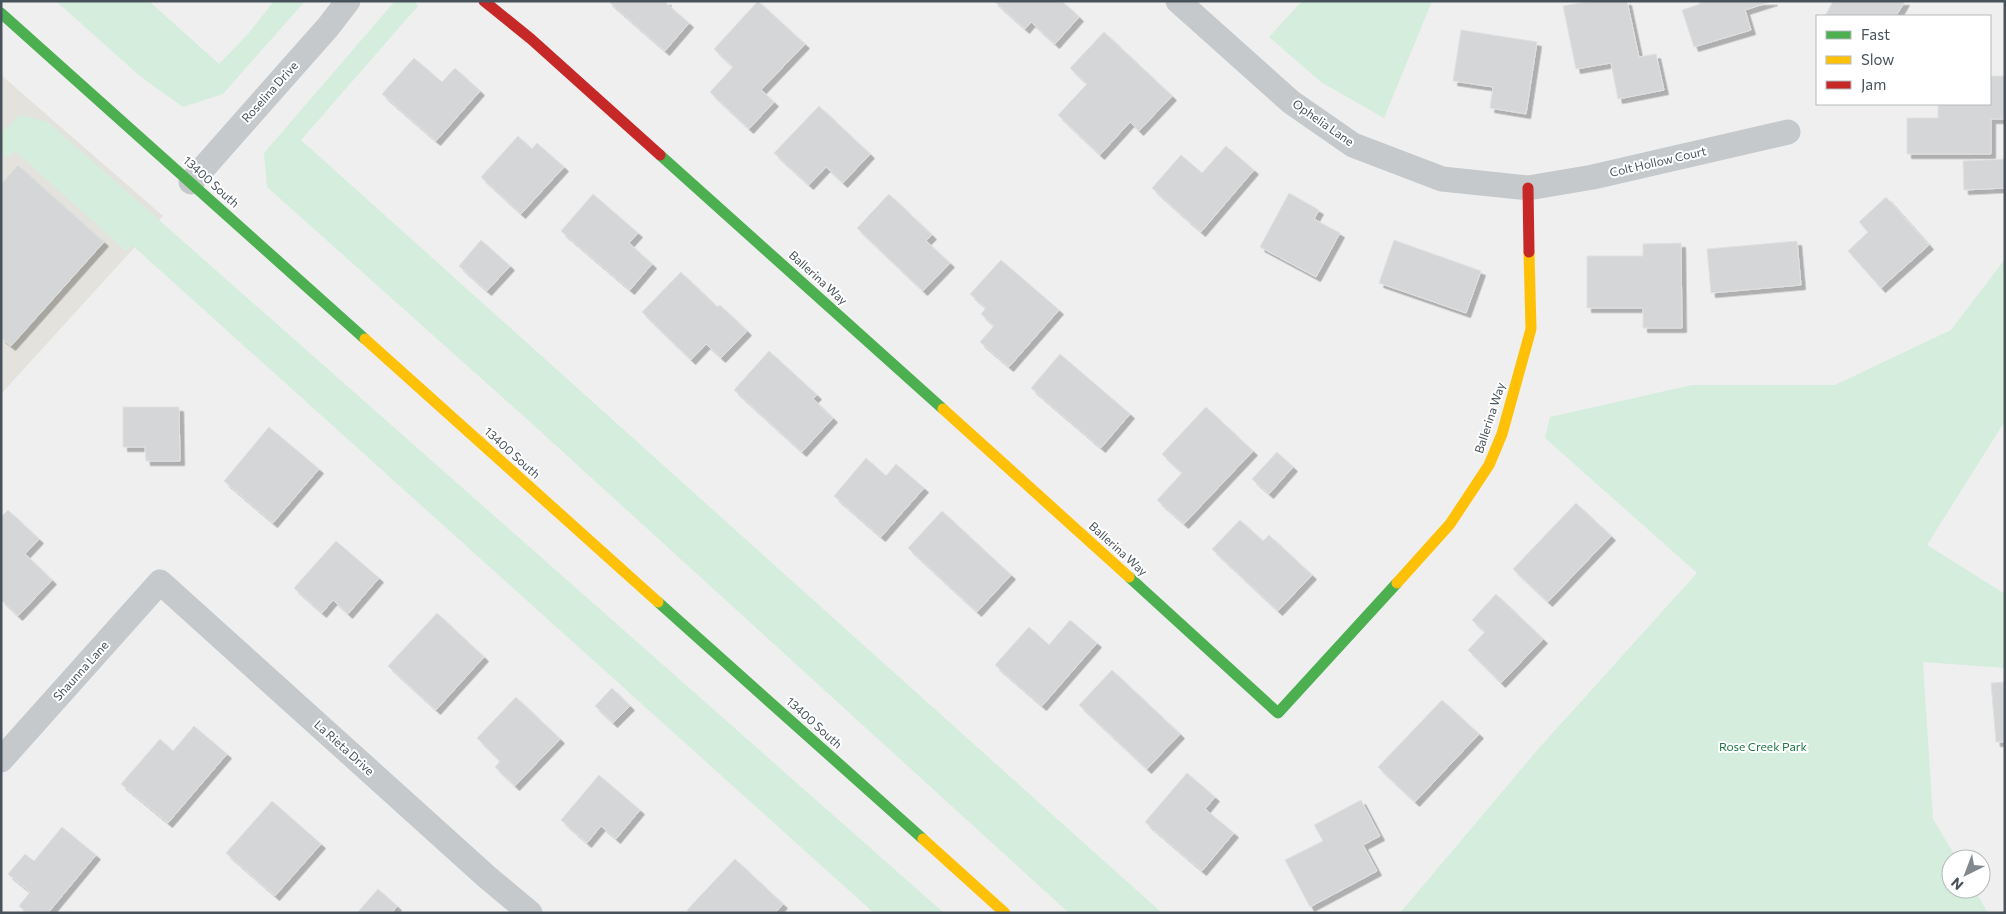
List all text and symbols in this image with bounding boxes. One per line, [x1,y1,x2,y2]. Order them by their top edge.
legend [1816,15,1991,105]
text: Fast [1861,25,1890,43]
text: Slow [1861,50,1894,68]
street label: Roselina Drive [238,58,300,125]
text: Jam [1861,75,1886,93]
street label: Ophelia Lane [1290,96,1357,148]
street label: Colt Hollow Court [1608,143,1707,179]
street label: 13400 South [181,153,242,210]
street label: Ballerina Way [787,247,851,307]
street label: Ballerina Way [1471,380,1507,455]
street label: 13400 South [482,424,543,481]
street label: Ballerina Way [1087,518,1151,578]
street label: Shaunna Lane [50,638,111,703]
street label: 13400 South [784,694,845,751]
street label: La Rieta Drive [312,717,377,778]
park label: Rose Creek Park [1719,739,1808,753]
north arrow [1941,849,1991,899]
text: N [1947,874,1967,894]

